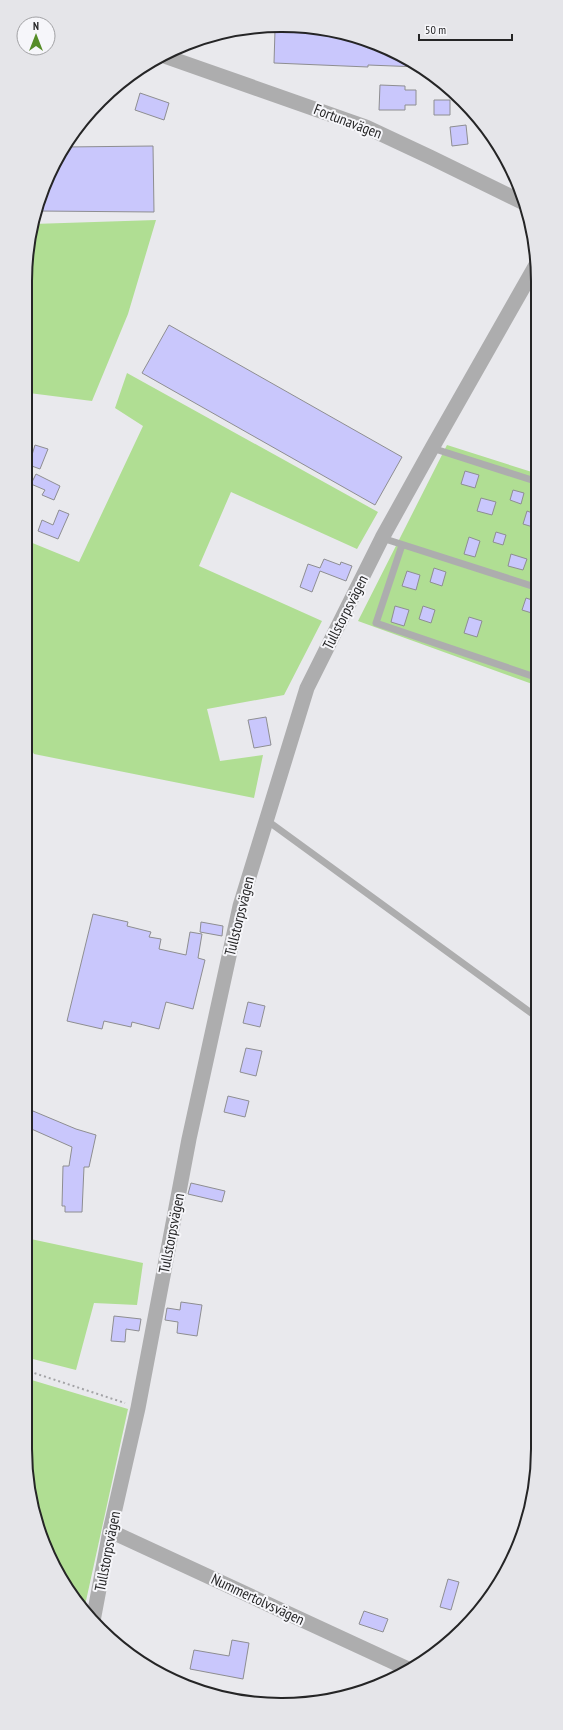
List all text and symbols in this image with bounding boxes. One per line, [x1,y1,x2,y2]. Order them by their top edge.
north arrow [16,16,56,56]
scale bar [419,16,512,42]
text: N [33,19,39,33]
text: 50 m [425,22,446,37]
street label: Fortunavägen [311,99,385,143]
street label: Tullstorpsvägen [318,571,372,653]
street label: Tullstorpsvägen [220,874,258,958]
street label: Tullstorpsvägen [154,1191,188,1275]
street label: Tullstorpsvägen [90,1509,124,1593]
street label: Nummertolvsvägen [208,1569,308,1629]

